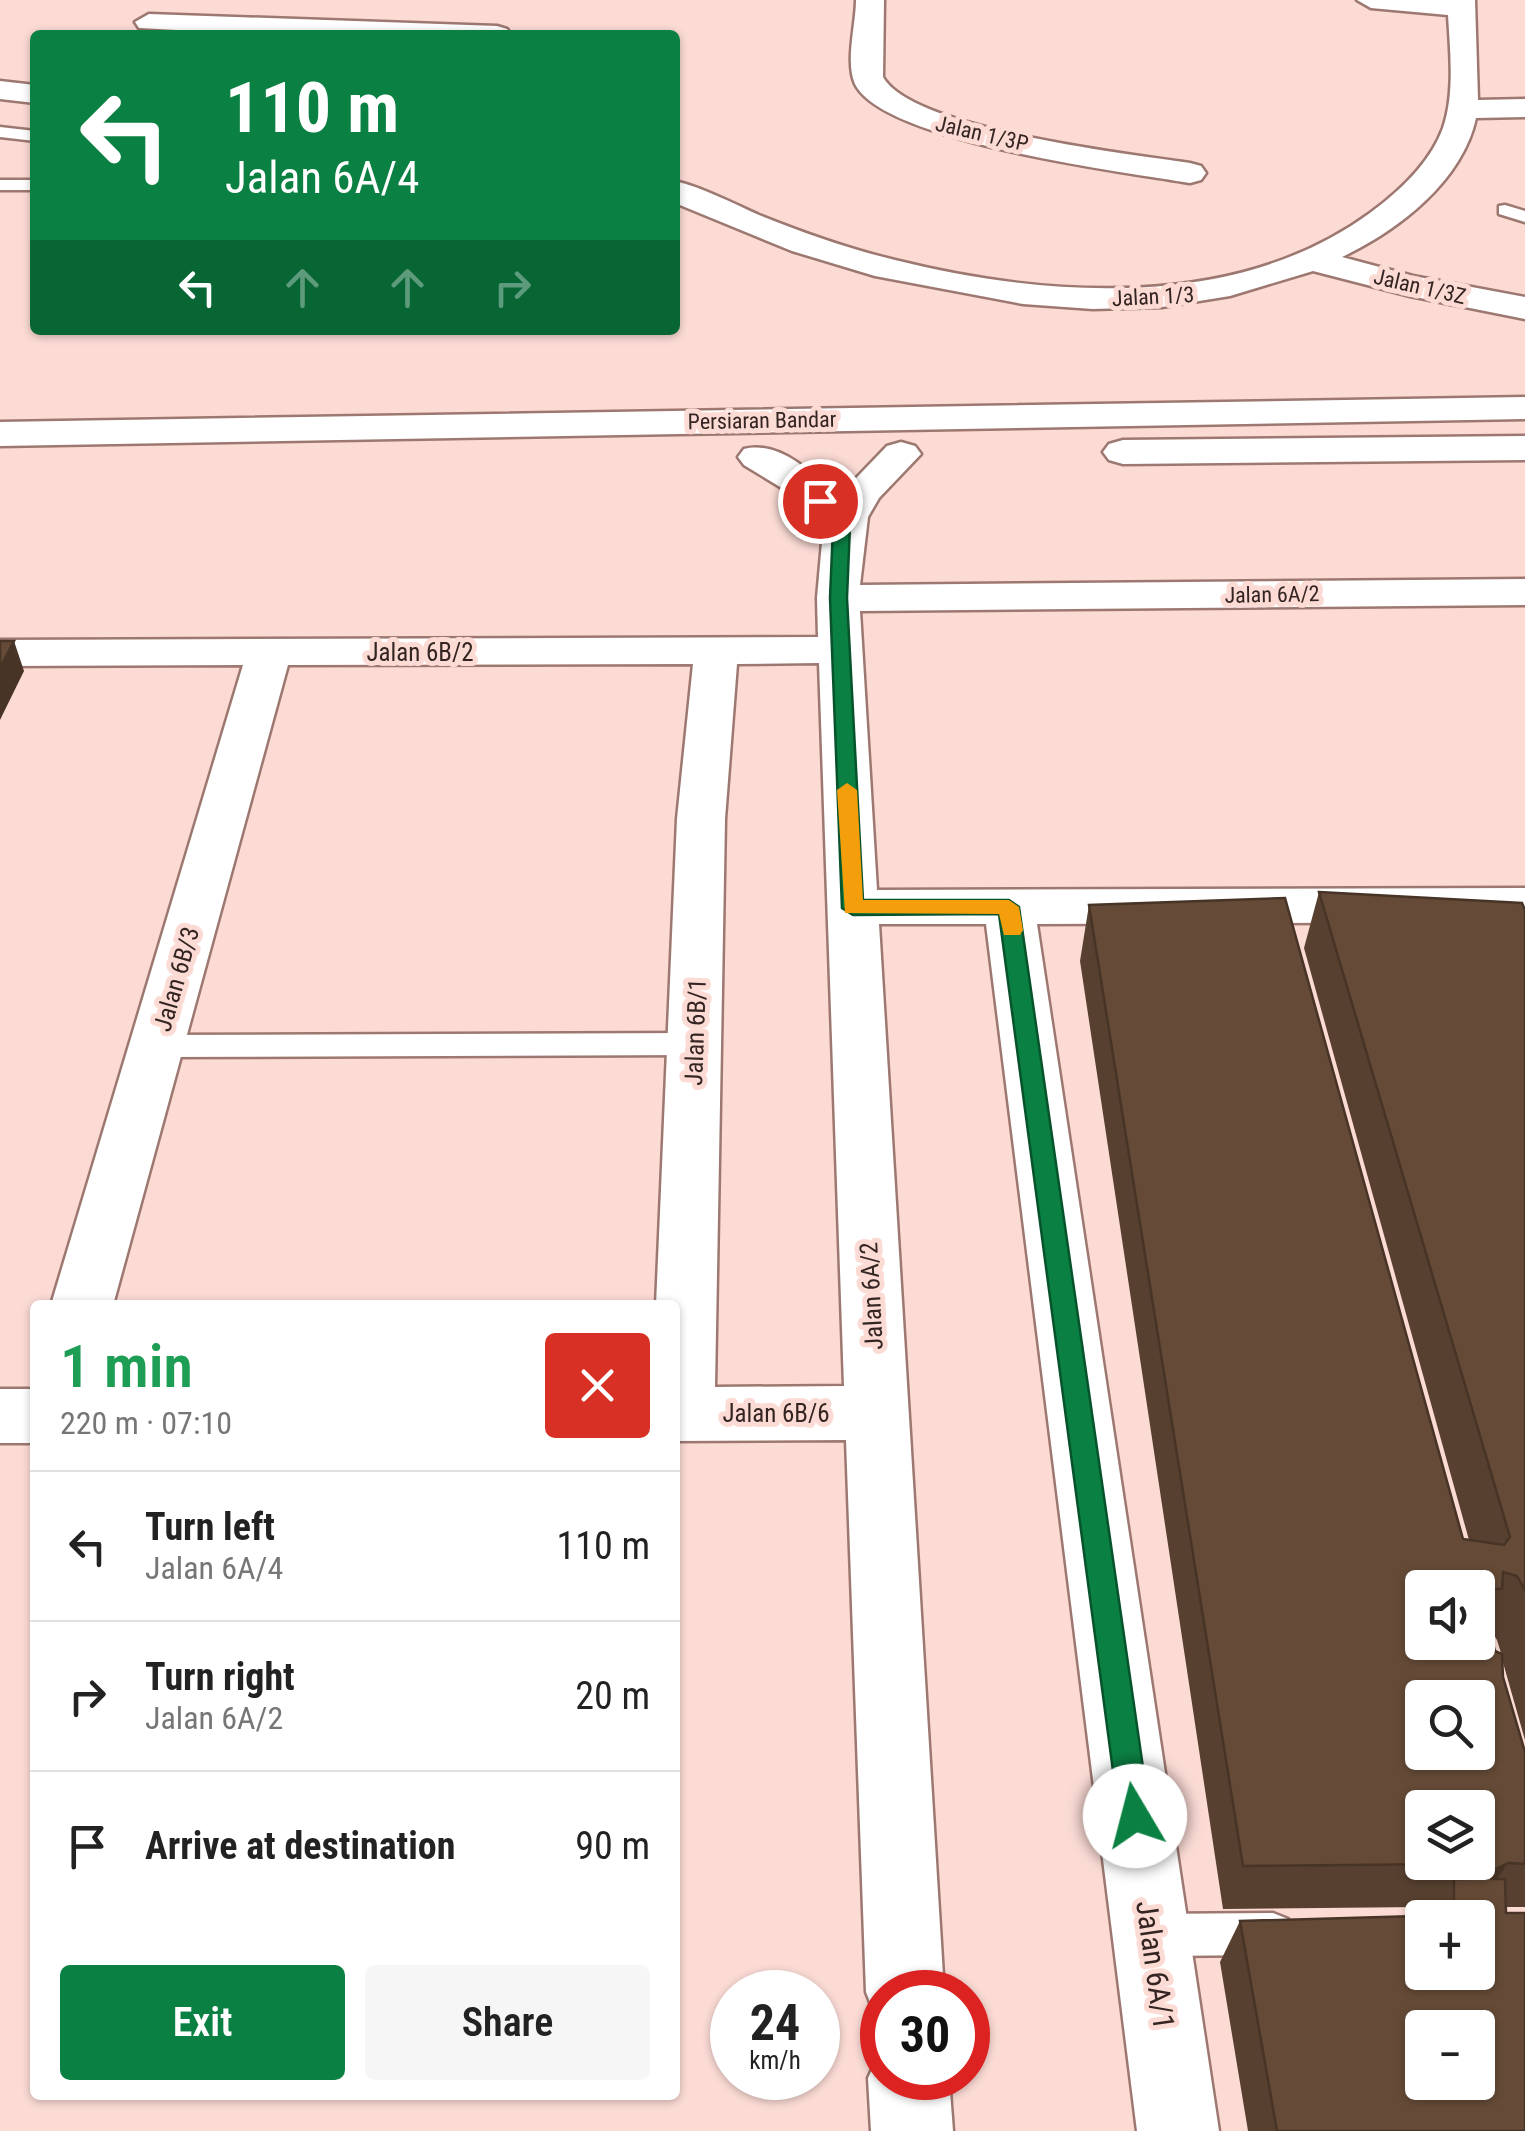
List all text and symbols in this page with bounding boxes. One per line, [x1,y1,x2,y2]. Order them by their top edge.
text: 110 m [225,67,399,149]
icon: left [60,70,190,200]
street label: Jalan 1/3P [933,111,1031,156]
text: Jalan 6A/4 [225,151,419,204]
icon: left [170,260,225,315]
icon: ahead [275,260,330,315]
icon: ahead [380,260,435,315]
icon: right [485,260,540,315]
street label: Jalan 1/3Z [1371,264,1468,309]
street label: Jalan 1/3 [1111,282,1195,311]
street label: Persiaran Bandar [688,407,837,434]
pin [778,459,863,544]
icon: arrive [793,474,848,529]
street label: Jalan 6A/2 [1224,581,1320,608]
street label: Jalan 6B/2 [366,638,474,667]
street label: Jalan 6B/3 [148,924,205,1035]
street label: Jalan 6B/1 [679,978,712,1086]
street label: Jalan 6A/2 [854,1241,889,1351]
text: 1 min [60,1331,193,1402]
button: close [545,1333,650,1438]
street label: Jalan 6B/6 [722,1399,830,1428]
text: 220 m · 07:10 [60,1404,232,1442]
text: Turn left [145,1505,275,1549]
icon: left [60,1519,115,1574]
text: 110 m [556,1524,650,1568]
text: Jalan 6A/4 [145,1549,283,1587]
map controls [1405,1570,1495,2100]
button: sound [1405,1570,1495,1660]
text: Turn right [145,1655,295,1699]
icon: right [60,1669,115,1724]
text: 20 m [575,1674,650,1718]
button: search [1405,1680,1495,1770]
text: Jalan 6A/2 [145,1699,283,1737]
position arrow [1083,1764,1187,1868]
button: layers [1405,1790,1495,1880]
icon: arrive [60,1819,115,1874]
text: Arrive at destination [145,1824,455,1868]
text: 90 m [575,1824,650,1868]
street label: Jalan 6A/1 [1129,1898,1182,2032]
button: + [1405,1900,1495,1990]
button: Exit [60,1965,345,2080]
button: Share [365,1965,650,2080]
speed limit sign: 30 [860,1970,990,2100]
text: 24 [750,1994,800,2052]
button: − [1405,2010,1495,2100]
text: km/h [749,2046,801,2075]

